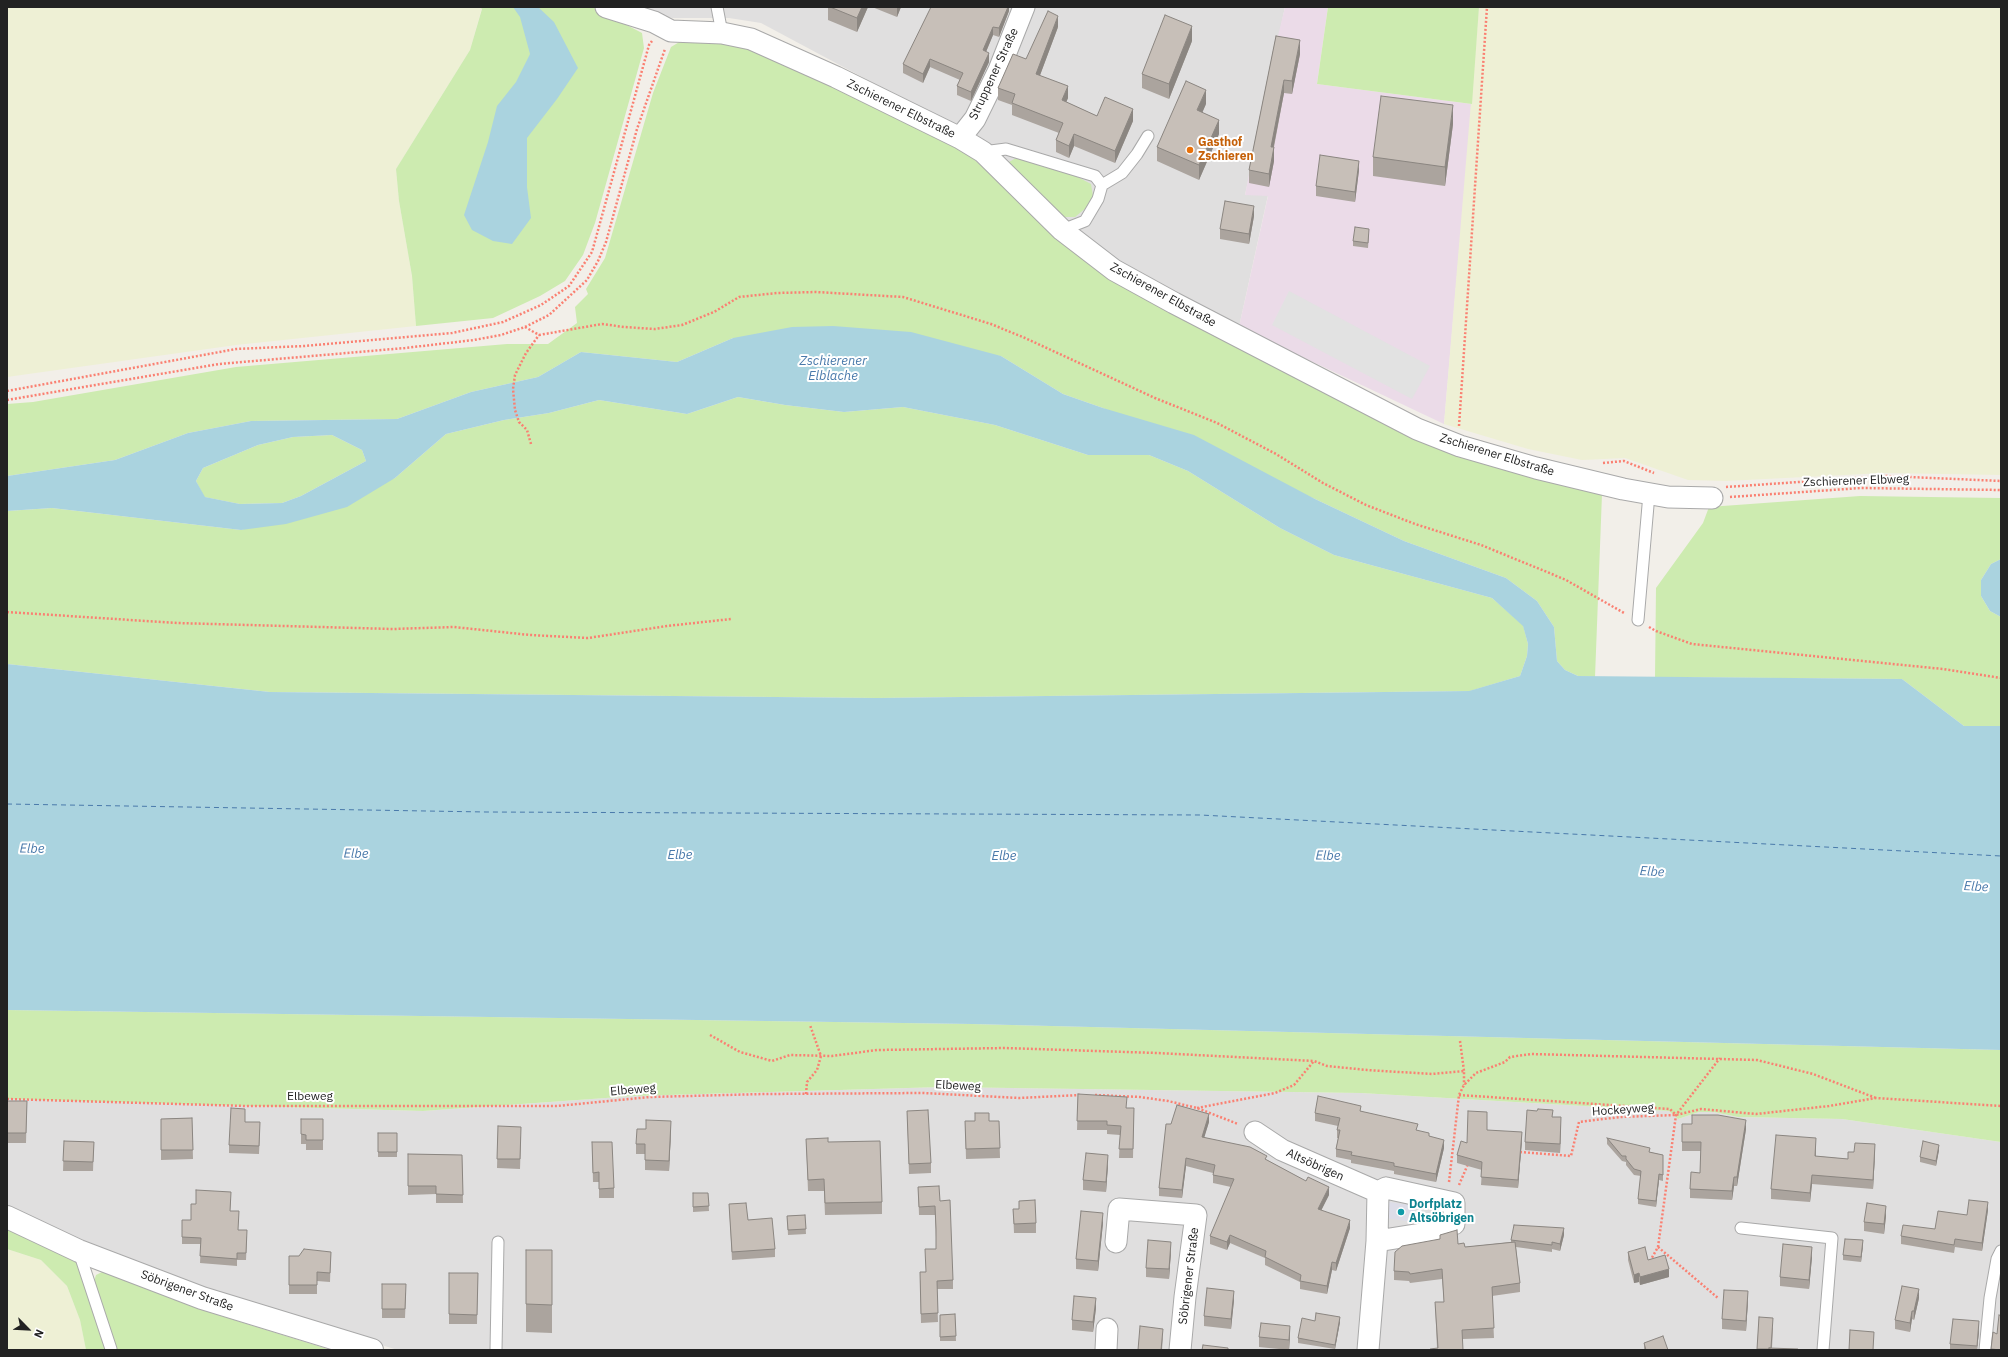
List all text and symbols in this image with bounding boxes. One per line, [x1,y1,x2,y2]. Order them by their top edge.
street label: Struppener Straße [966,26,1022,122]
street label: Zschierener Elbstraße [844,76,958,142]
place label: Gasthof Zschieren [1198,136,1254,164]
marker: Gasthof Zschieren [1185,145,1195,155]
street label: Zschierener Elbstraße [1107,260,1219,330]
water label: Zschierener Elblache [799,353,867,384]
street label: Zschierener Elbstraße [1438,431,1556,479]
street label: Zschierener Elbweg [1803,472,1909,490]
water label: Elbe [19,841,45,857]
water label: Elbe [343,846,369,862]
water label: Elbe [668,847,692,863]
water label: Elbe [992,848,1016,864]
water label: Elbe [1315,848,1341,864]
water label: Elbe [1639,864,1665,880]
water label: Elbe [1963,879,1989,895]
street label: Elbeweg [935,1078,981,1094]
street label: Elbeweg [610,1081,656,1099]
street label: Elbeweg [287,1090,333,1104]
street label: Hockeyweg [1592,1101,1654,1119]
street label: Altsöbrigen [1284,1146,1346,1184]
place label: Dorfplatz Altsöbrigen [1409,1198,1474,1226]
marker: Dorfplatz Altsöbrigen [1396,1207,1406,1217]
street label: Söbrigener Straße [1176,1227,1202,1325]
street label: Söbrigener Straße [139,1268,235,1314]
north arrow [8,1309,48,1349]
text: N [31,1327,47,1340]

